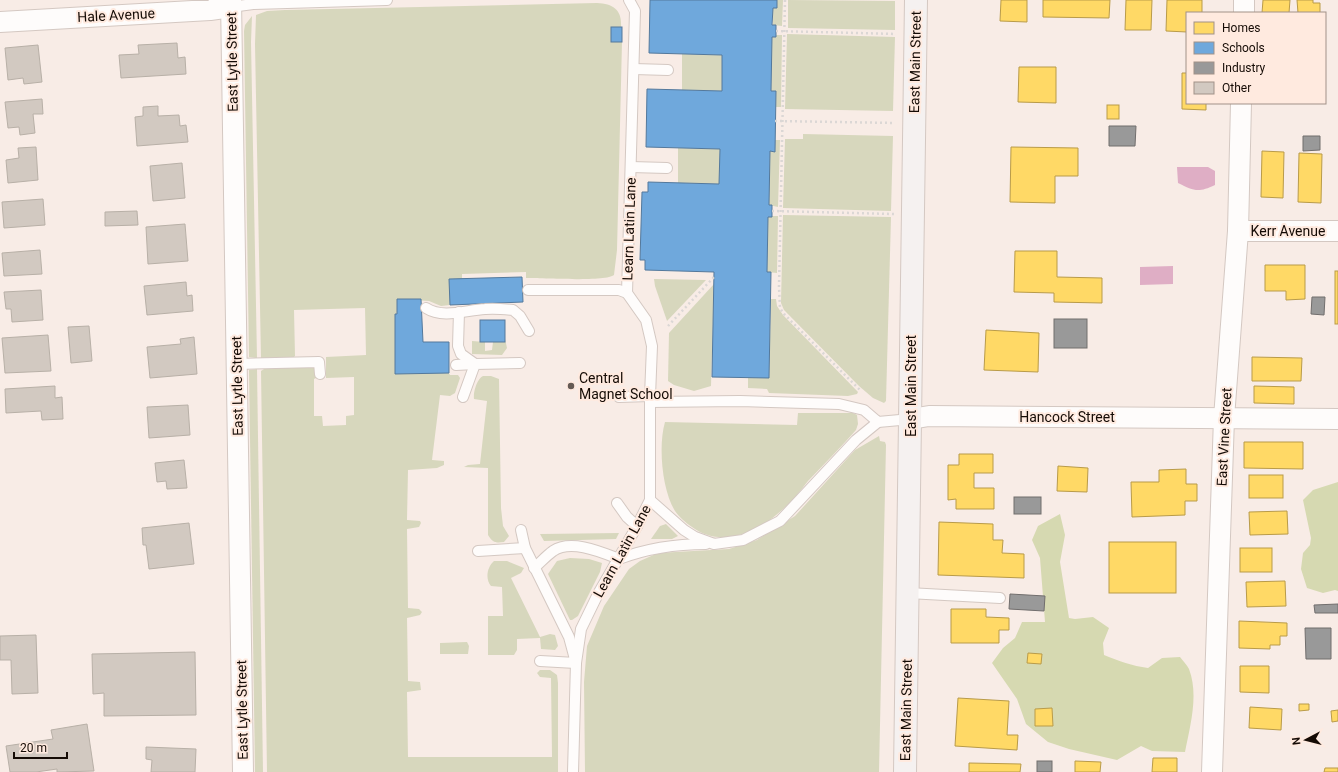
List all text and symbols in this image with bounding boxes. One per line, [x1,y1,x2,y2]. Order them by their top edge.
street label: Hale Avenue [77,5,155,25]
street label: East Main Street [906,10,924,113]
street label: East Lytle Street [223,11,241,112]
legend [1186,12,1326,104]
text: Homes [1222,21,1260,35]
text: Schools [1222,41,1265,55]
text: Industry [1222,61,1266,75]
text: Other [1222,81,1251,95]
street label: Learn Latin Lane [619,177,639,281]
street label: Kerr Avenue [1251,223,1325,239]
street label: East Main Street [903,334,919,437]
street label: East Lytle Street [228,335,246,436]
place label: Central Magnet School [579,370,673,402]
marker: Central Magnet School [566,381,576,391]
street label: East Vine Street [1213,387,1235,487]
street label: Hancock Street [1019,409,1115,425]
street label: Learn Latin Lane [590,502,654,600]
street label: East Main Street [897,658,915,761]
street label: East Lytle Street [233,659,251,760]
north arrow [1286,720,1326,760]
scale bar [14,734,67,760]
text: N [1290,736,1303,746]
text: 20 m [20,741,47,755]

